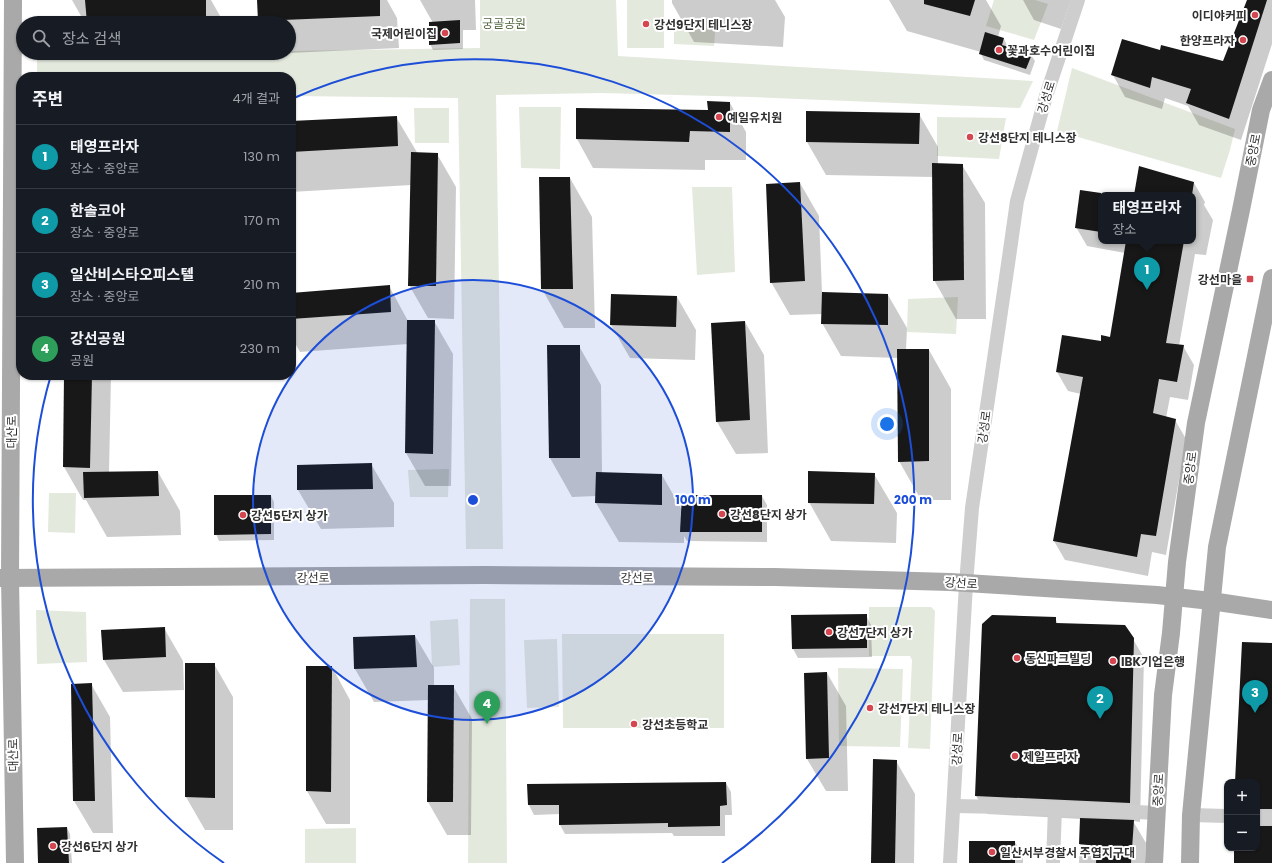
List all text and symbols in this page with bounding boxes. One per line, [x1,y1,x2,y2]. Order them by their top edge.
place label: 이디야커피 [1192,7,1247,24]
marker: 이디야커피 [1250,10,1260,20]
park label: 궁골공원 [482,15,526,32]
search box [16,16,296,60]
place label: 강선9단지 테니스장 [654,16,752,33]
marker: 강선9단지 테니스장 [641,19,651,29]
place label: 국제어린이집 [371,25,437,42]
icon: search [30,27,52,49]
text: 장소 검색 [62,28,121,49]
marker: 국제어린이집 [440,28,450,38]
place label: 한양프라자 [1180,32,1235,49]
marker: 한양프라자 [1238,35,1248,45]
place label: 꽃과호수어린이집 [1007,42,1095,59]
marker: 꽃과호수어린이집 [994,45,1004,55]
street label: 강성로 [1033,79,1059,115]
text: 주변 [32,87,63,111]
text: 4개 결과 [232,89,280,108]
place label: 예일유치원 [727,109,782,126]
marker: 예일유치원 [714,112,724,122]
place label: 강선8단지 테니스장 [978,129,1077,146]
marker: 강선8단지 테니스장 [965,132,975,142]
street label: 중앙로 [1241,132,1265,168]
text: 태영프라자 [70,136,139,157]
text: 1 [43,147,47,166]
text: 130 m [243,147,280,166]
text: 장소 · 중앙로 [70,159,140,178]
popup [1098,192,1196,244]
text: 태영프라자 [1112,197,1182,218]
text: 한솔코아 [70,200,125,221]
text: 2 [41,211,49,230]
text: 170 m [244,211,280,230]
text: 장소 [1112,220,1136,239]
text: 장소 · 중앙로 [70,223,140,242]
pin: 1 [1134,257,1160,290]
text: 일산비스타오피스텔 [70,264,194,285]
place label: 강선마을 [1198,271,1242,288]
marker: 강선마을 [1245,274,1255,284]
text: 3 [41,275,49,294]
text: 210 m [243,275,280,294]
text: 장소 · 중앙로 [70,287,140,306]
text: 강선공원 [70,328,125,349]
text: 4 [41,339,49,358]
text: 230 m [240,339,280,358]
text: 공원 [70,351,94,370]
street label: 강성로 [973,409,995,445]
your location [877,414,897,434]
street label: 대산로 [3,415,20,449]
street label: 중앙로 [1180,451,1200,485]
text: 100 m [675,491,711,508]
text: 200 m [894,491,932,508]
centre of rings [466,493,480,507]
place label: 강선8단지 상가 [730,506,807,523]
place label: 강선5단지 상가 [251,507,328,524]
marker: 강선8단지 상가 [717,509,727,519]
marker: 강선5단지 상가 [238,510,248,520]
street label: 강선로 [296,569,330,586]
street label: 강선로 [620,569,654,586]
street label: 강선로 [944,573,978,593]
place label: 강선7단지 상가 [837,624,912,641]
marker: 강선7단지 상가 [824,627,834,637]
place label: 동신파크빌딩 [1025,650,1091,667]
marker: 동신파크빌딩 [1012,653,1022,663]
place label: IBK기업은행 [1121,653,1185,670]
marker: IBK기업은행 [1108,656,1118,666]
pin: 3 [1242,680,1268,713]
pin: 2 [1087,686,1113,719]
pin: 4 [474,691,500,724]
place label: 강선7단지 테니스장 [878,700,975,717]
marker: 강선7단지 테니스장 [865,703,875,713]
place label: 강선초등학교 [642,716,708,733]
marker: 강선초등학교 [629,719,639,729]
street label: 강성로 [948,732,966,766]
street label: 대산로 [4,738,22,772]
place label: 제일프라자 [1023,748,1078,765]
marker: 제일프라자 [1010,751,1020,761]
street label: 중앙로 [1149,773,1167,807]
map controls [1224,779,1260,851]
button: + [1224,779,1260,815]
button: − [1224,815,1260,851]
place label: 강선6단지 상가 [61,838,137,855]
marker: 강선6단지 상가 [48,841,58,851]
place label: 일산서부경찰서 주엽지구대 [1000,844,1135,861]
marker: 일산서부경찰서 주엽지구대 [987,847,997,857]

